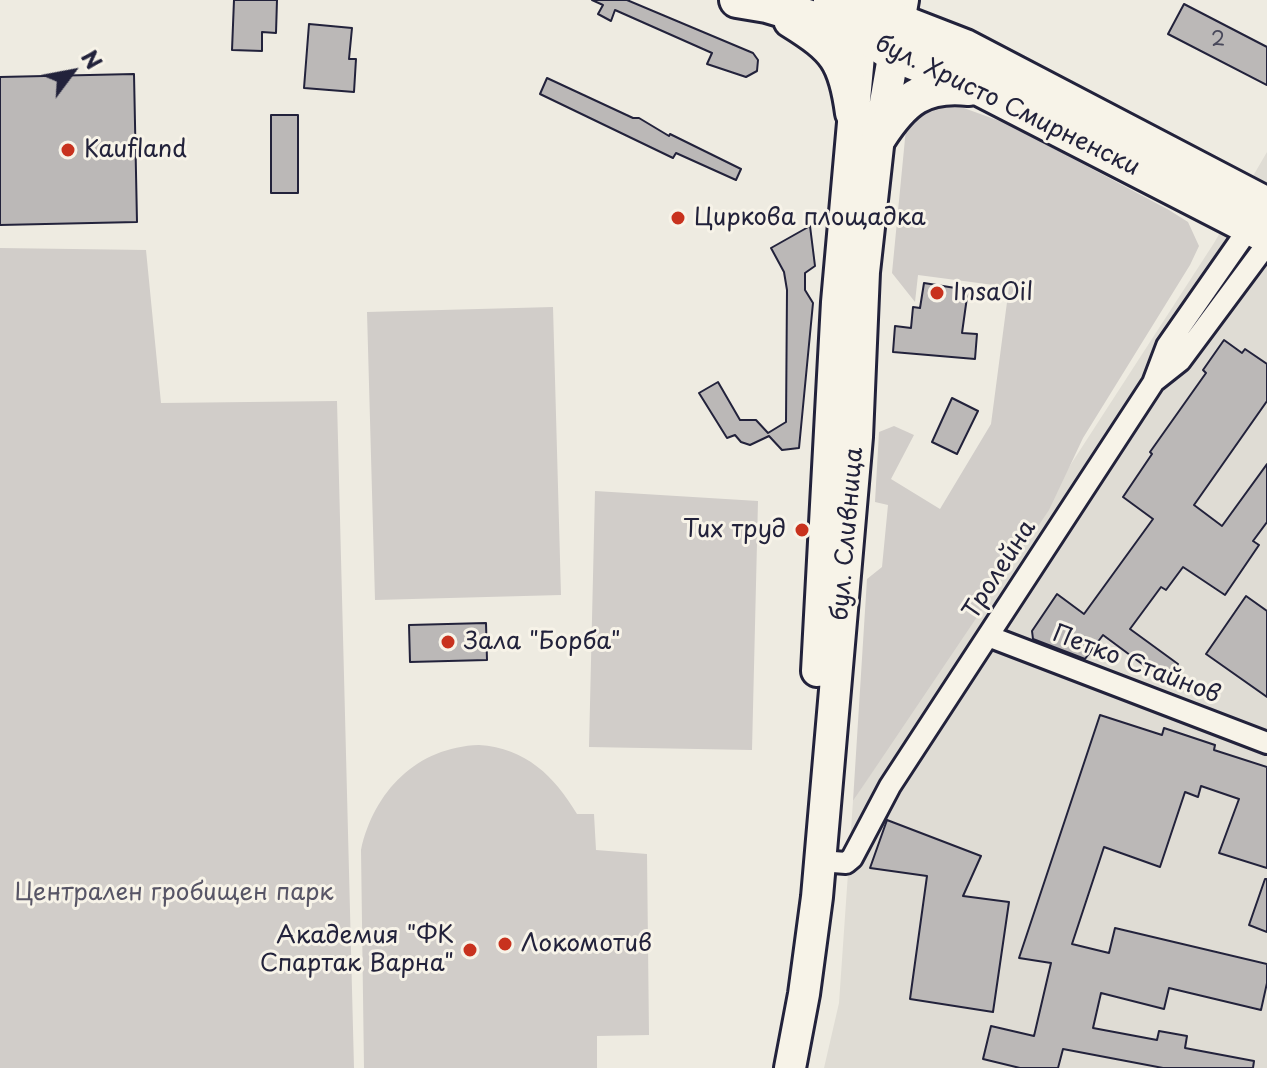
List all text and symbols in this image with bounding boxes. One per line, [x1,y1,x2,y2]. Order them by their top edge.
house number: 2 [1211,28,1225,52]
street label: бул. Христо Смирненски [870,29,1144,183]
north arrow [32,32,112,112]
text: N [74,43,111,75]
place label: Kaufland [84,136,187,164]
marker: Kaufland [59,141,77,159]
place label: Циркова площадка [694,204,926,232]
marker: Циркова площадка [669,209,687,227]
place label: InsaOil [953,279,1033,307]
marker: InsaOil [928,284,946,302]
street label: бул. Сливница [826,446,870,622]
street label: Тролейна [957,515,1043,625]
place label: Тих труд [683,516,786,544]
marker: Тих труд [793,521,811,539]
street label: Петко Стайнов [1048,620,1224,710]
place label: Зала "Борба" [464,628,621,656]
marker: Зала "Борба" [439,633,457,651]
park label: Централен гробищен парк [14,879,334,907]
place label: Академия "ФК Спартак Варна" [260,922,454,978]
place label: Локомотив [521,930,652,958]
marker: Локомотив [496,935,514,953]
marker: Академия "ФК Спартак Варна" [461,941,479,959]

